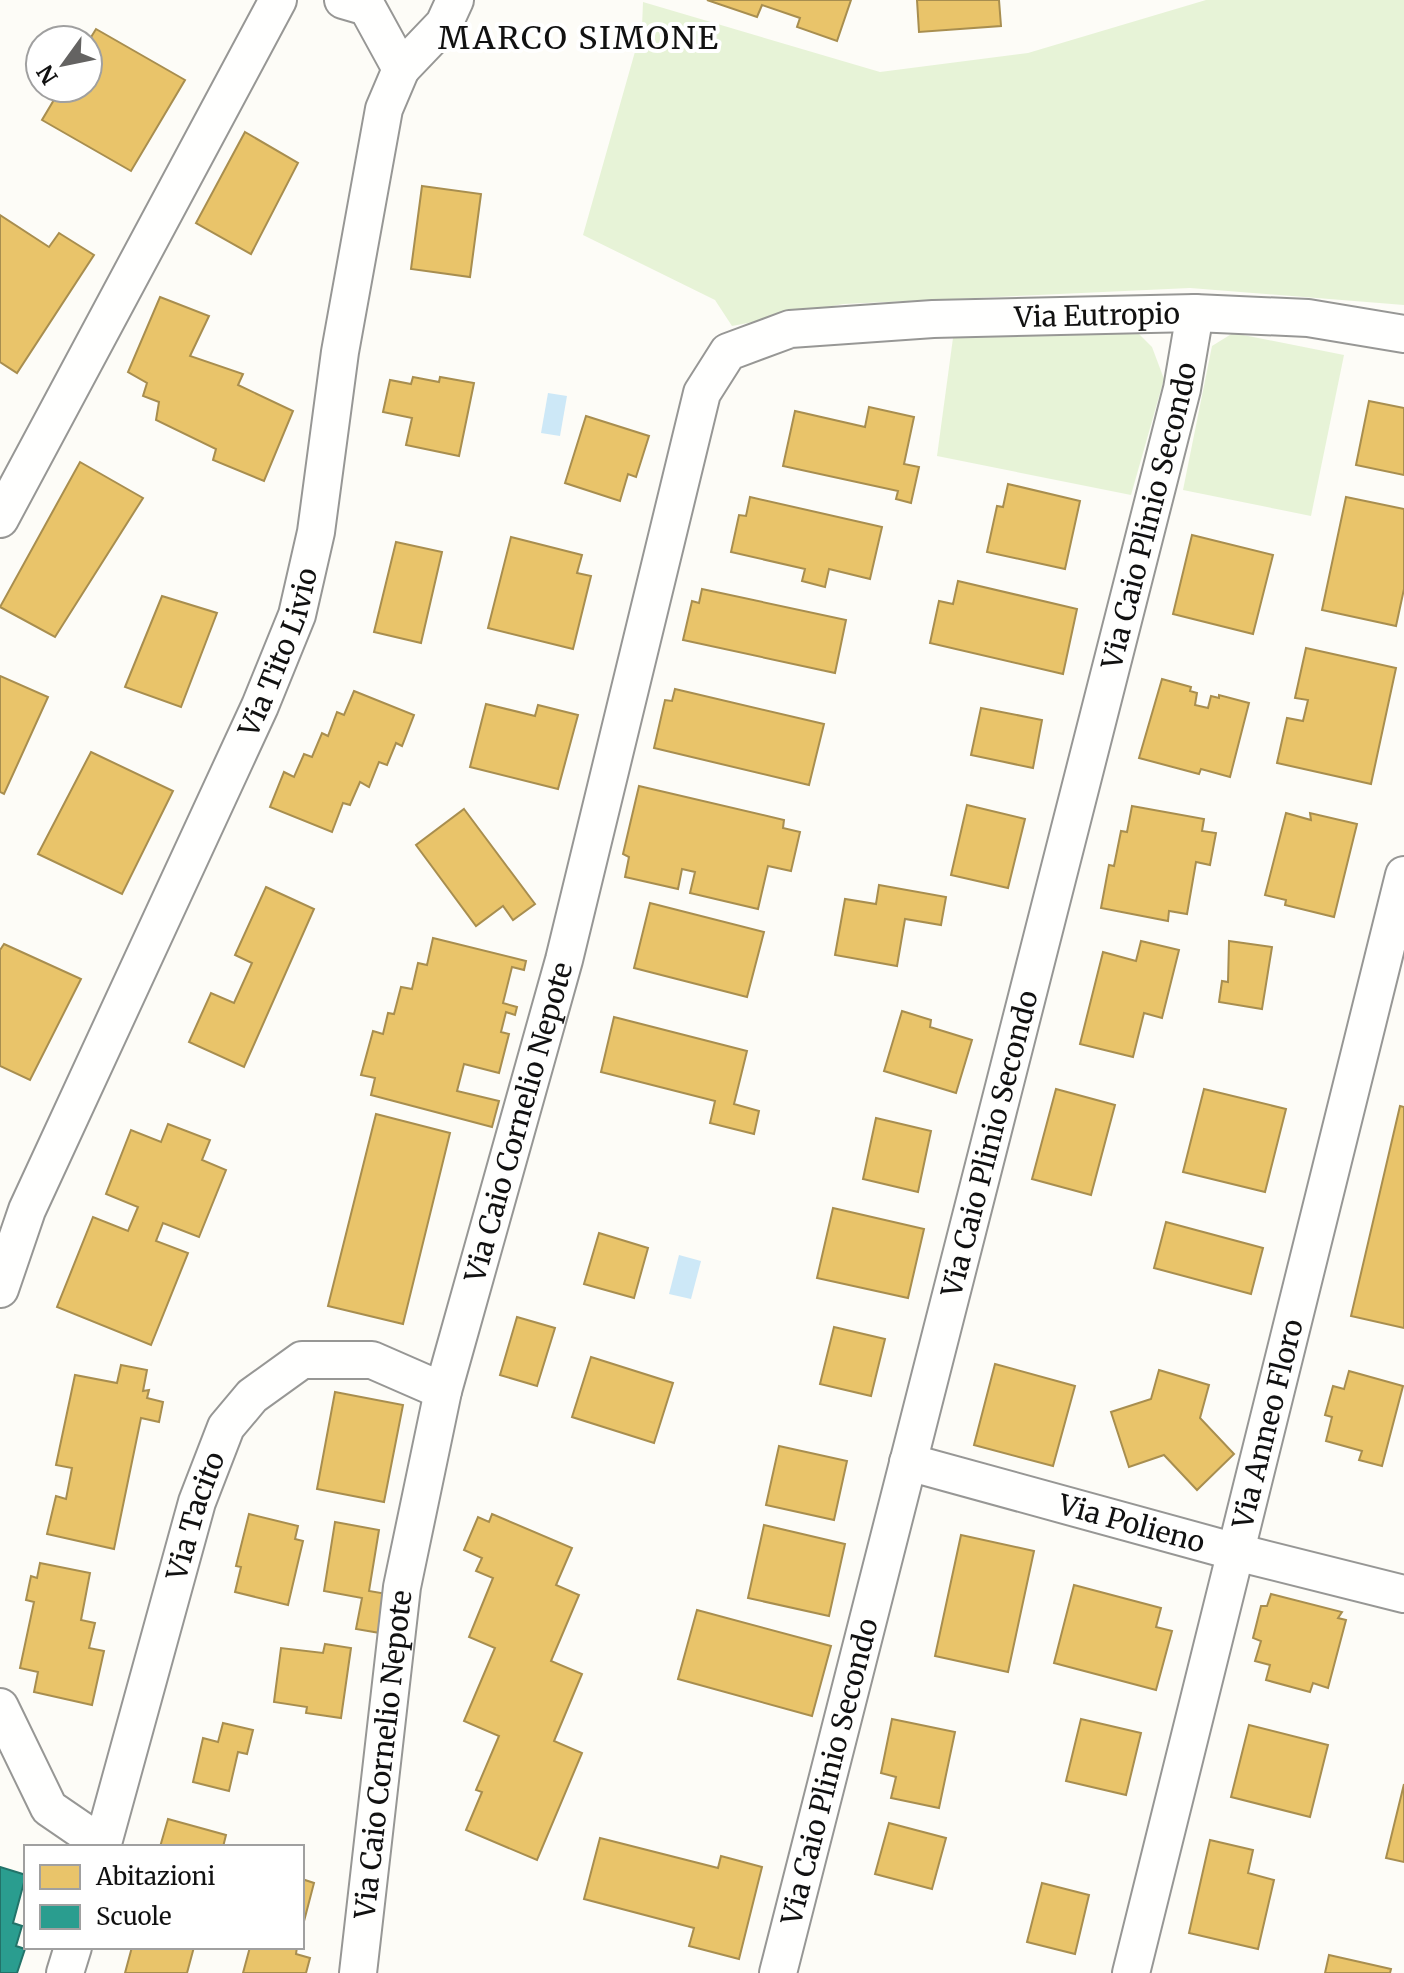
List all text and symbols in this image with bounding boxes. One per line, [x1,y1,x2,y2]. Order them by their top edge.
district label: MARCO SIMONE [438,18,720,58]
north arrow [24,24,104,104]
text: N [30,59,64,90]
street label: Via Eutropio [1013,295,1180,335]
street label: Via Caio Plinio Secondo [1093,360,1204,674]
street label: Via Tito Livio [230,564,325,743]
street label: Via Caio Cornelio Nepote [456,958,580,1287]
street label: Via Caio Plinio Secondo [933,987,1046,1301]
street label: Via Anneo Floro [1224,1315,1311,1533]
street label: Via Tacito [158,1447,233,1585]
street label: Via Polieno [1054,1486,1209,1561]
street label: Via Caio Cornelio Nepote [346,1588,420,1922]
street label: Via Caio Plinio Secondo [773,1614,886,1929]
legend [24,1845,304,1949]
text: Abitazioni [95,1861,215,1892]
text: Scuole [96,1901,171,1932]

